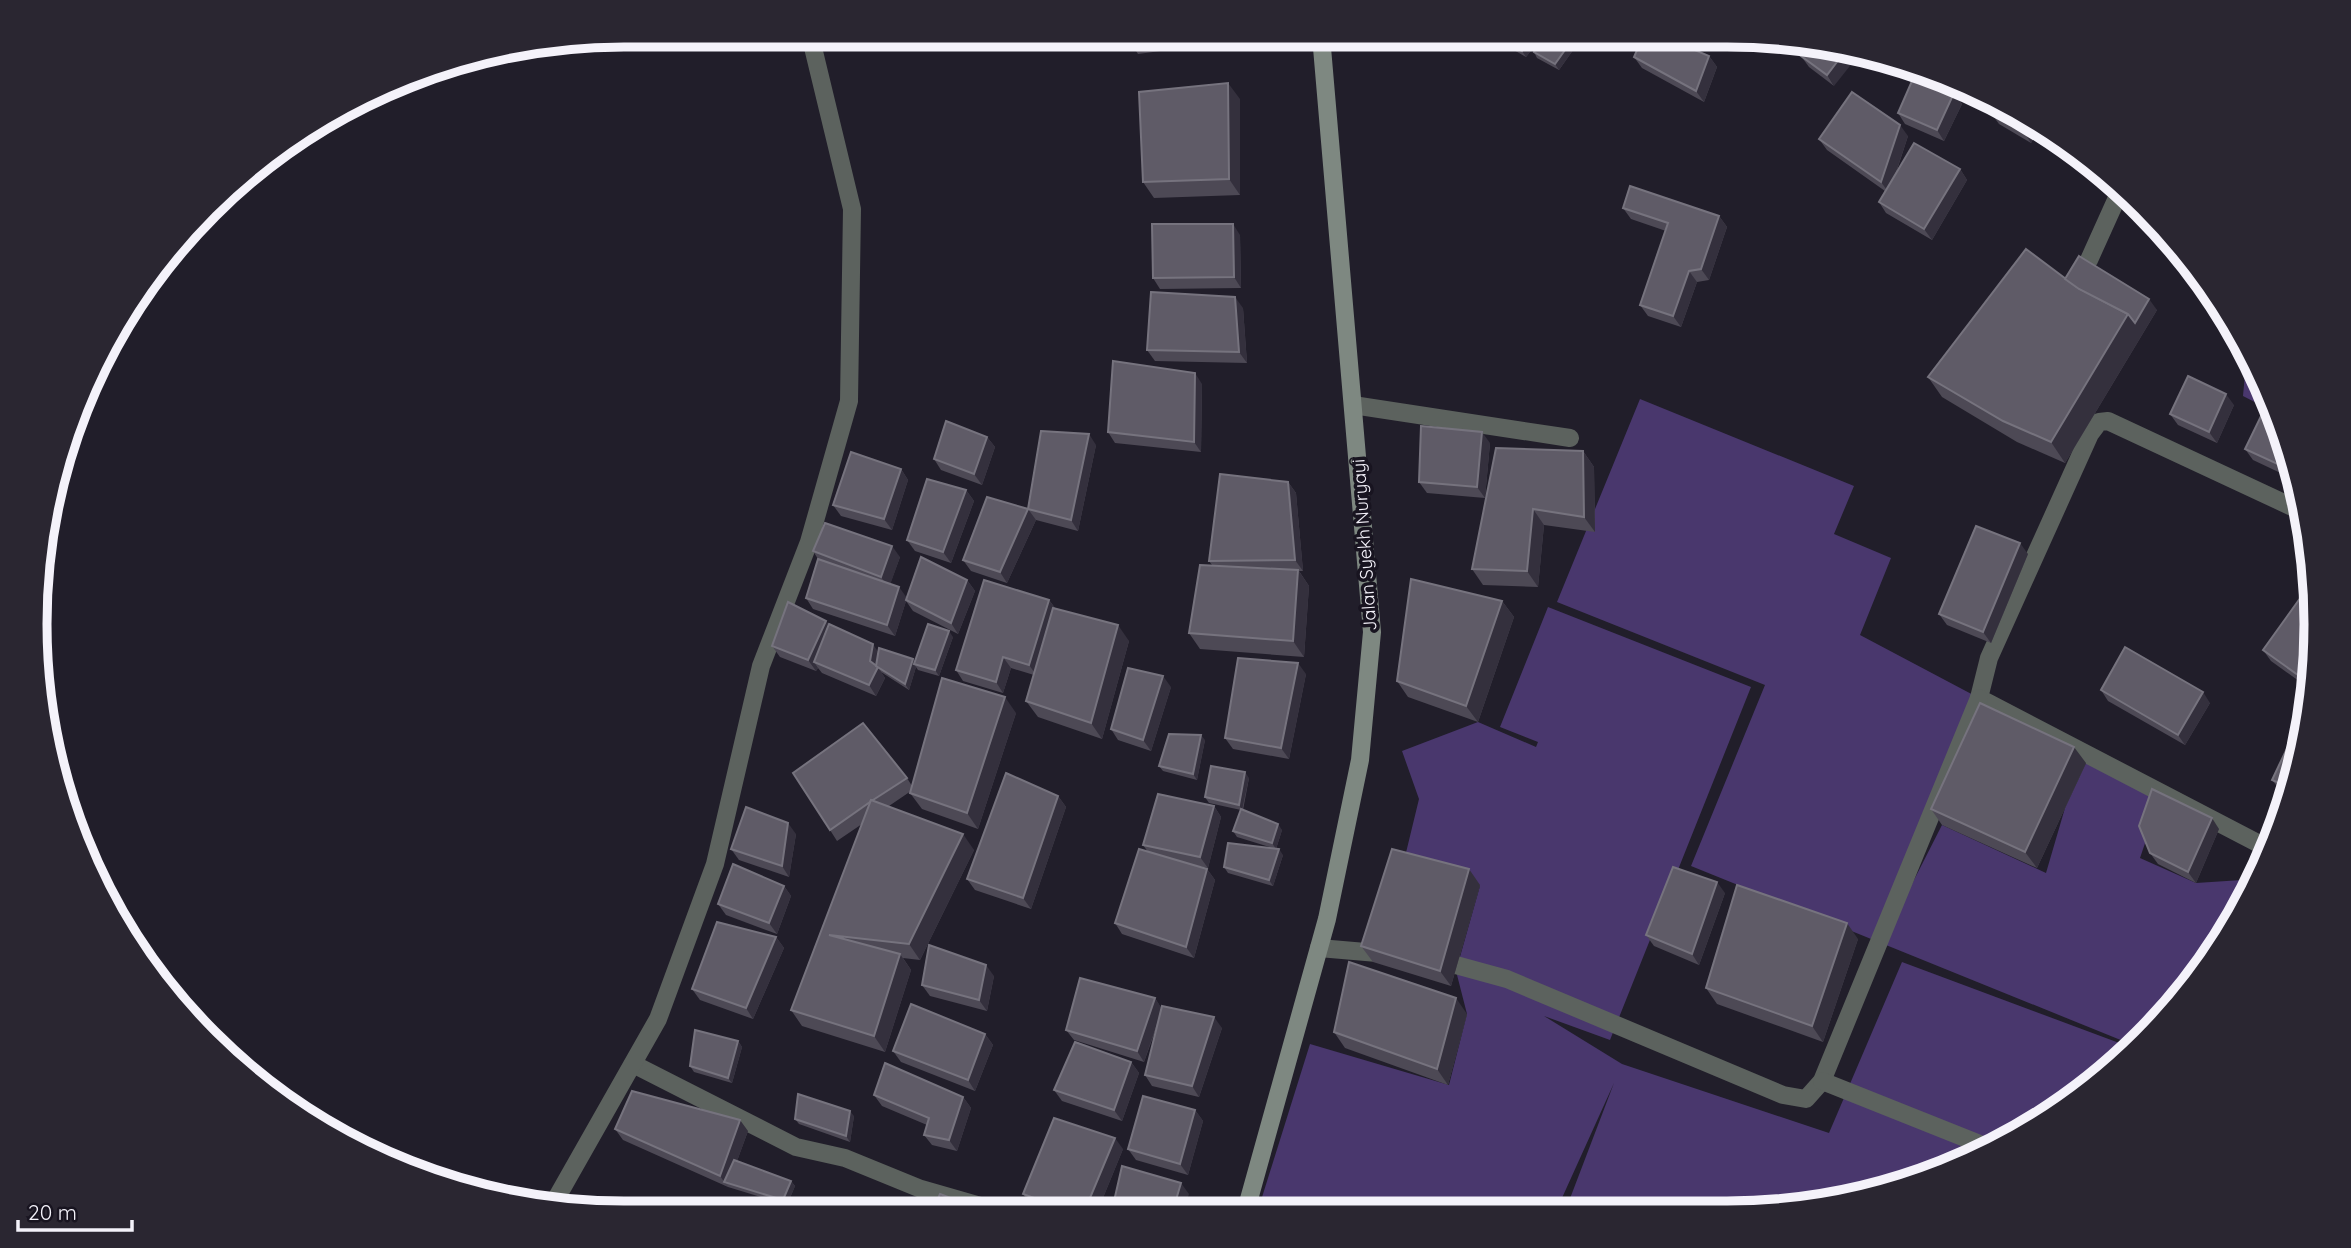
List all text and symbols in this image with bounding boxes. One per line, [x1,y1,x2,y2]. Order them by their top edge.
street label: Jalan Syekh Nuryayi [1347,458,1381,632]
scale bar [18,1188,131,1232]
text: 20 m [28,1199,77,1225]

